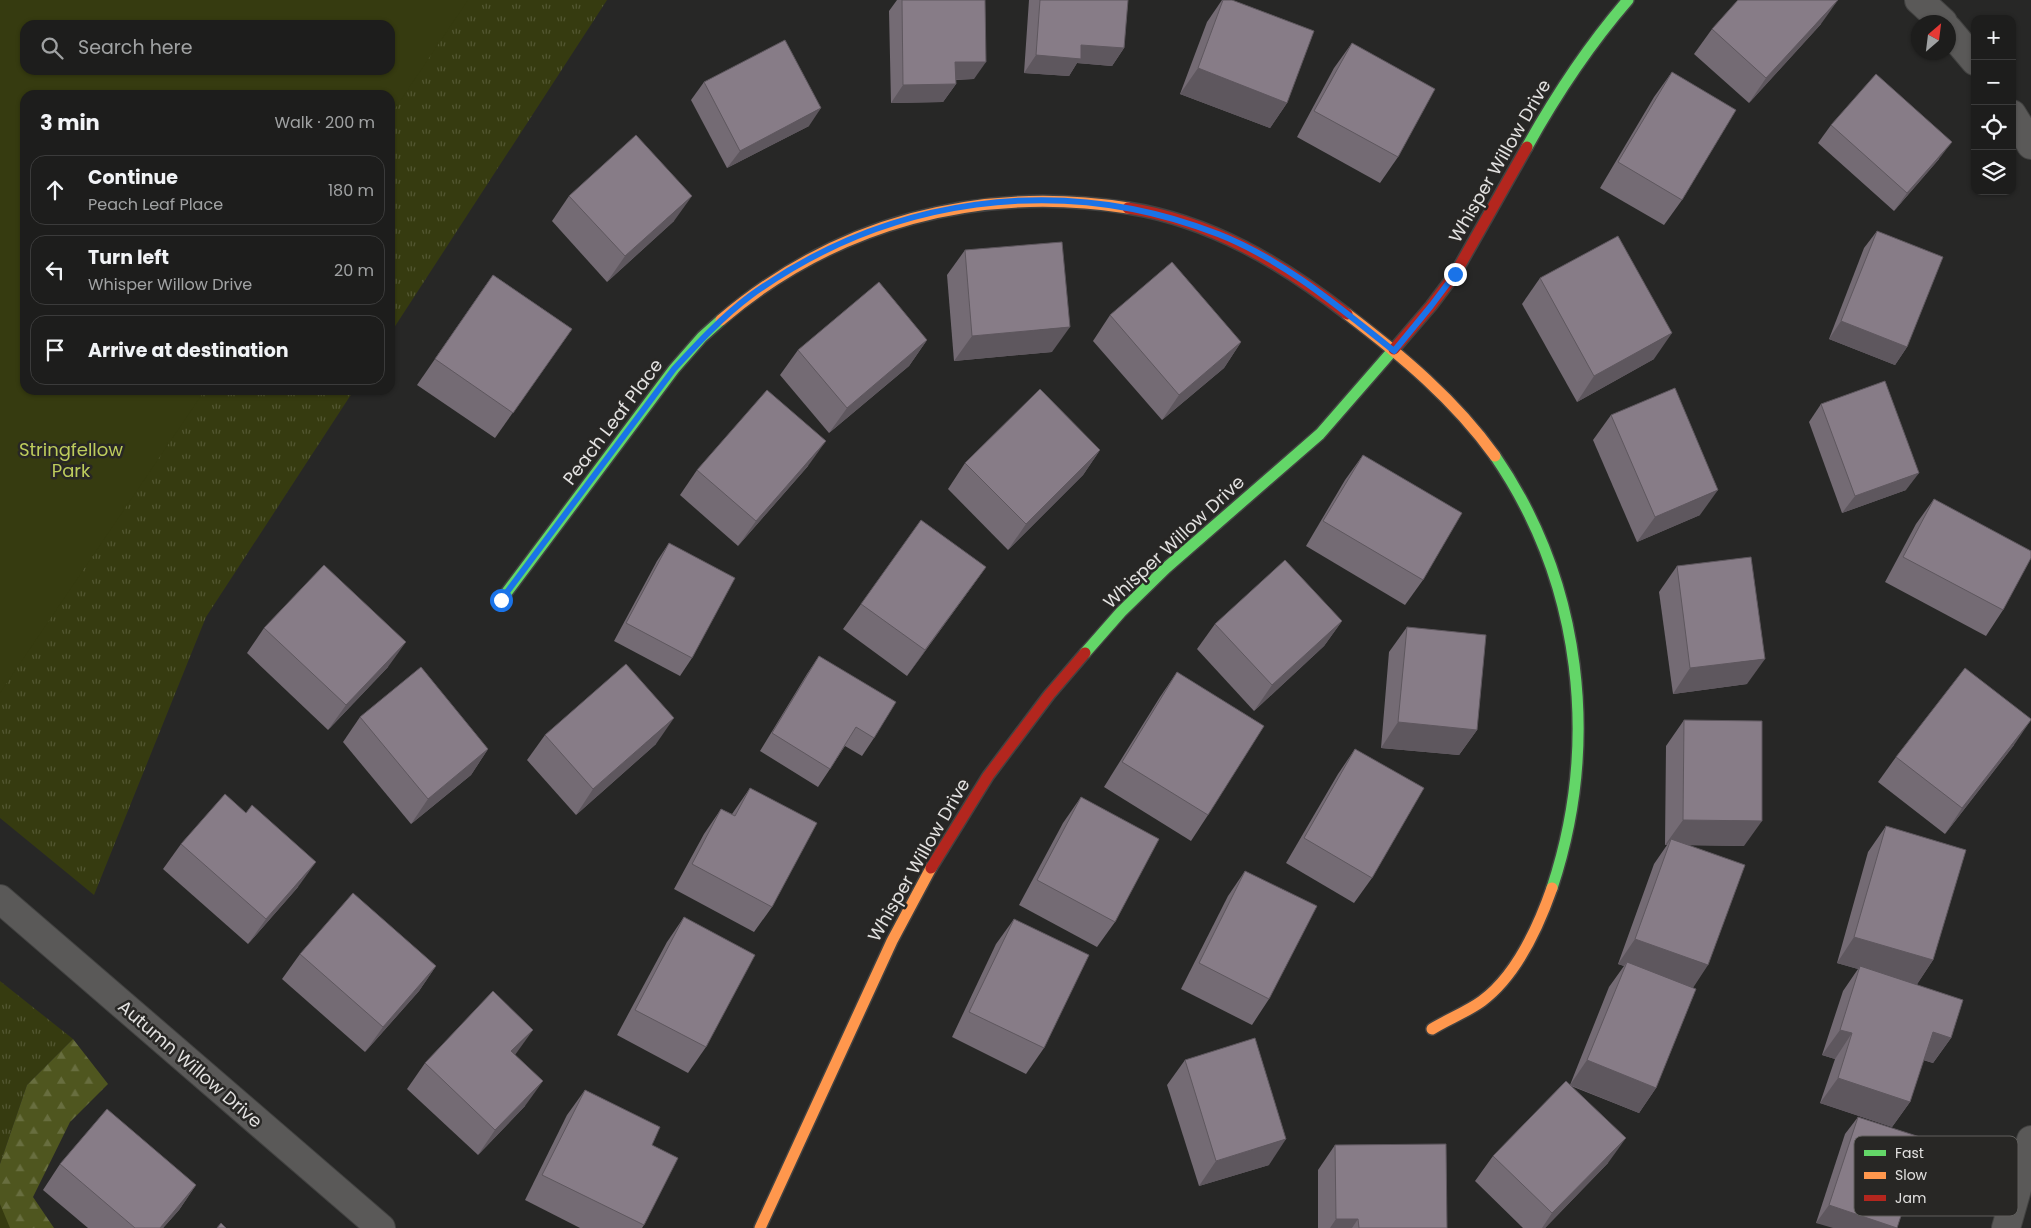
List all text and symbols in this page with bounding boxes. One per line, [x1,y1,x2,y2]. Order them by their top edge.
north arrow [1911,15,1956,60]
map controls [1971,15,2016,195]
button: + [1971,15,2016,60]
search box [20,20,395,75]
icon: search [38,34,66,62]
text: Search here [78,34,192,61]
button: − [1971,60,2016,105]
street label: Whisper Willow Drive [1443,74,1557,247]
button: locate [1971,105,2016,150]
text: 3 min [40,108,100,137]
text: Walk · 200 m [274,111,375,134]
button: layers [1971,150,2016,195]
text: Continue [88,164,178,191]
icon: ahead [41,176,69,204]
text: 180 m [328,179,374,202]
text: Peach Leaf Place [88,193,223,216]
text: Turn left [88,244,169,271]
icon: left [41,256,69,284]
text: 20 m [334,259,374,282]
route end [1444,263,1467,286]
text: Whisper Willow Drive [88,273,252,296]
icon: arrive [41,336,69,364]
text: Arrive at destination [88,337,289,364]
street label: Peach Leaf Place [557,354,668,490]
park label: Stringfellow Park [19,437,123,483]
street label: Whisper Willow Drive [1098,469,1250,614]
route start [490,589,513,612]
street label: Whisper Willow Drive [862,773,976,946]
street label: Autumn Willow Drive [113,994,268,1133]
legend [1854,1136,2018,1216]
text: Fast [1895,1143,1924,1163]
text: Slow [1895,1165,1928,1185]
text: Jam [1895,1188,1926,1208]

